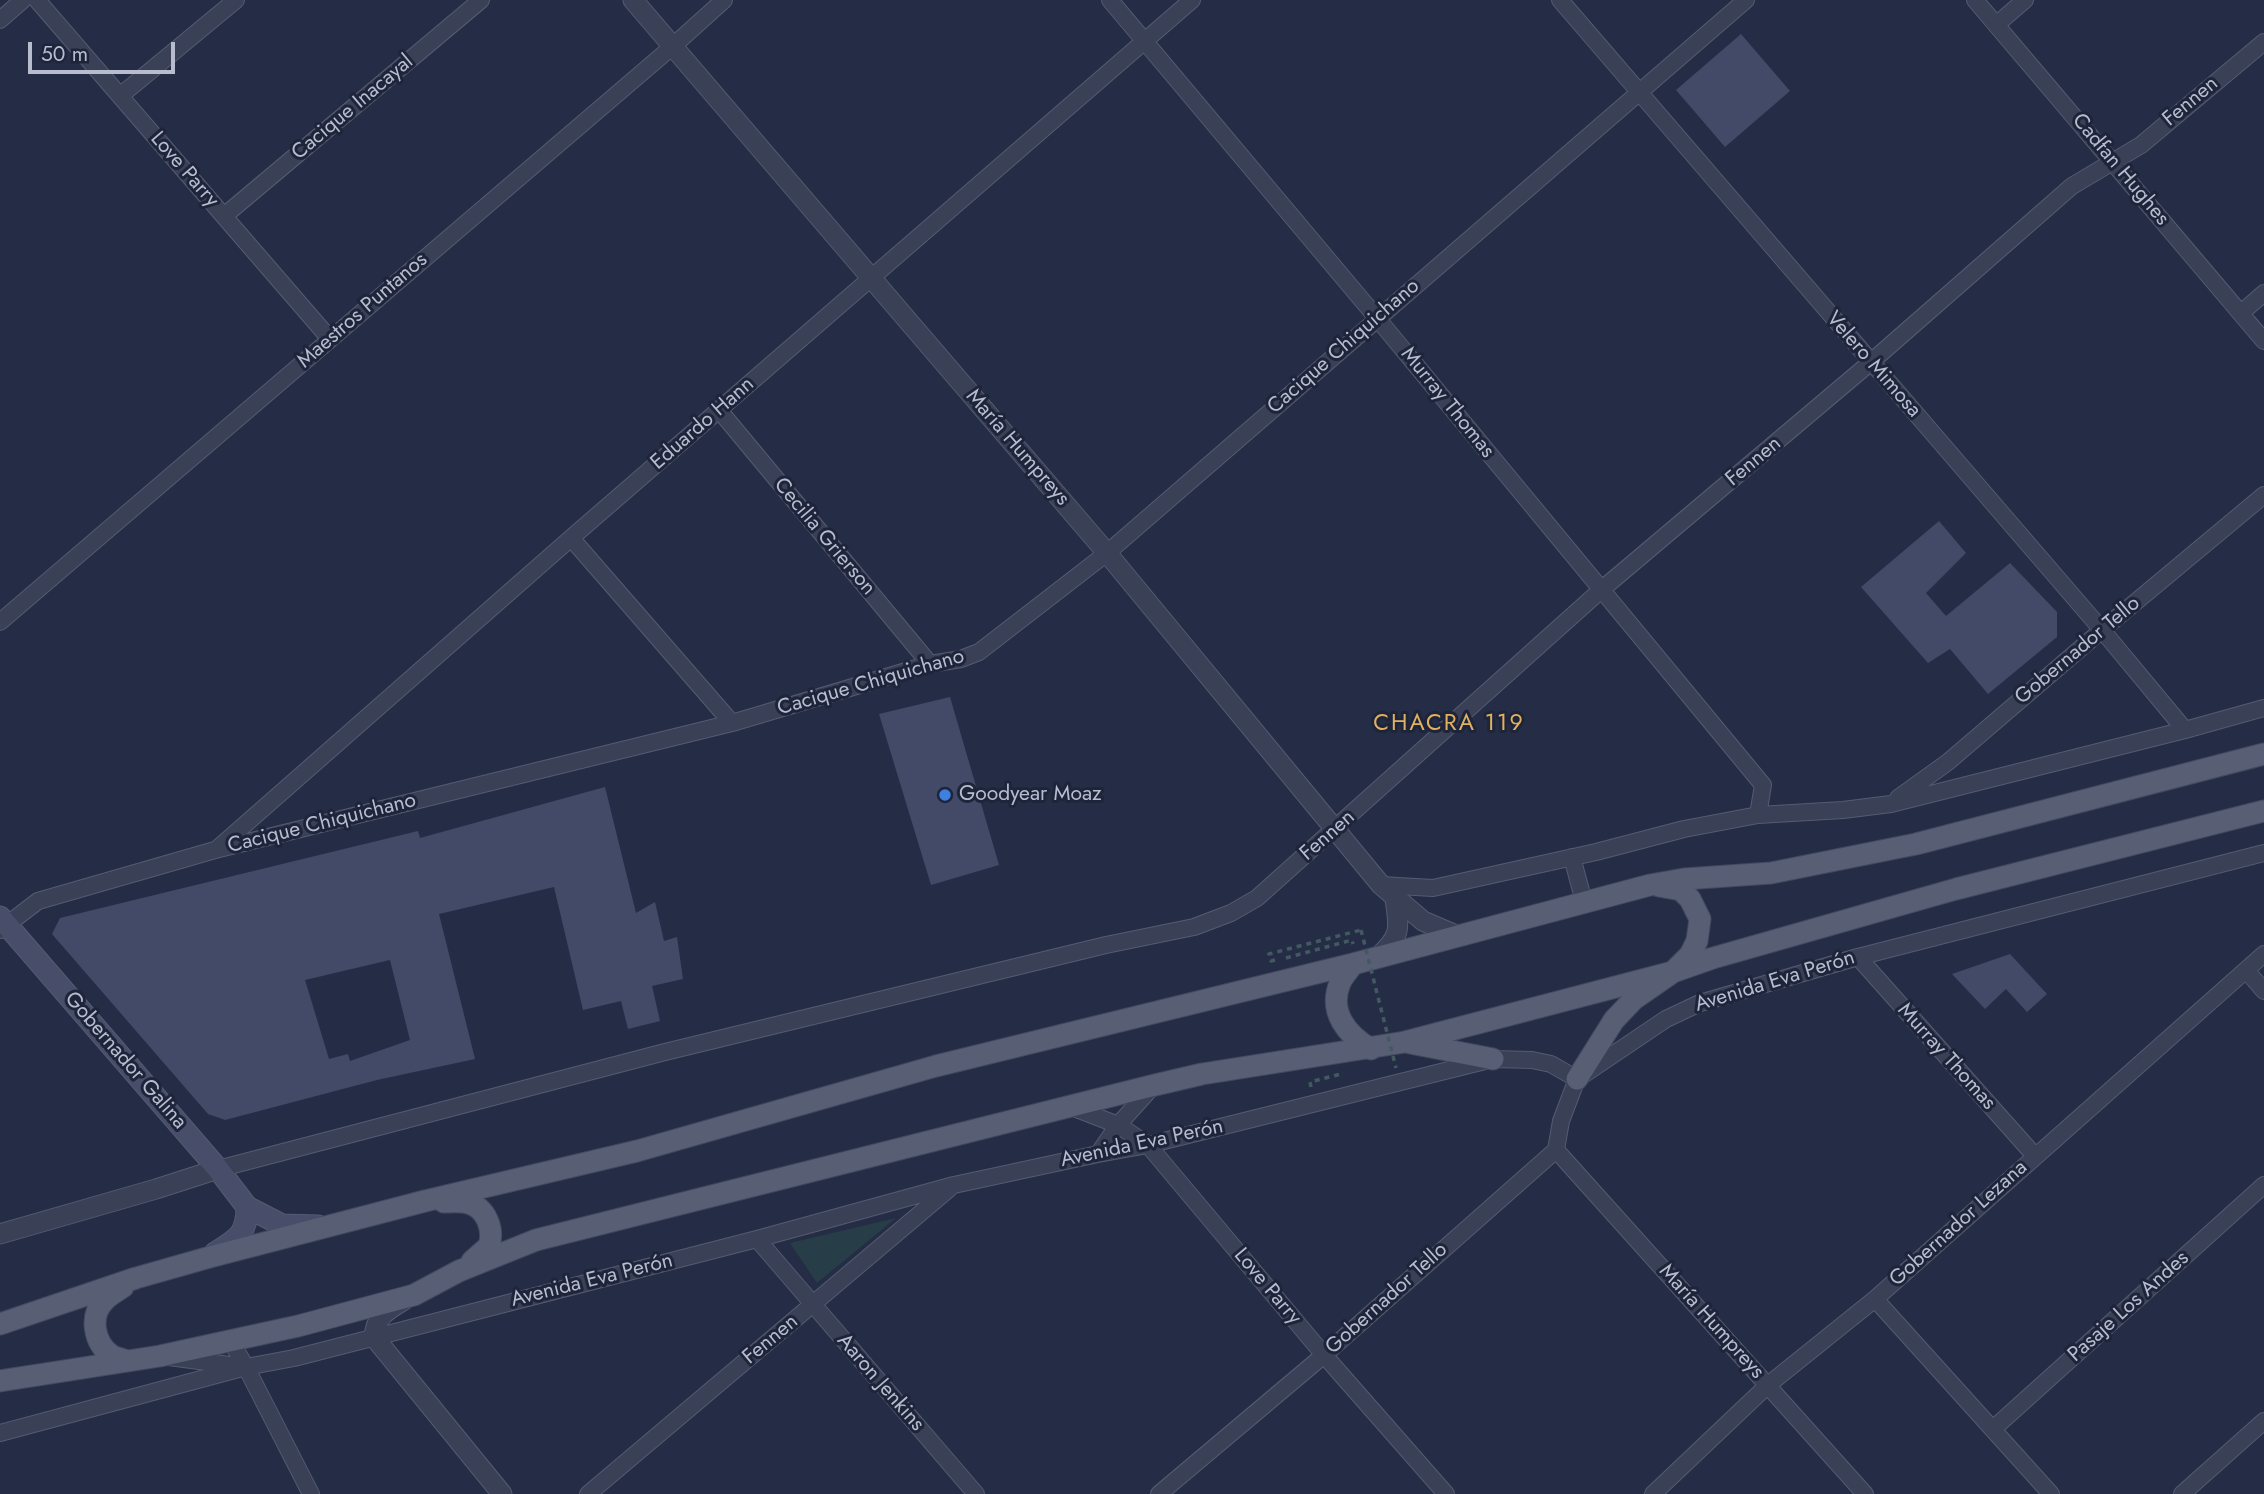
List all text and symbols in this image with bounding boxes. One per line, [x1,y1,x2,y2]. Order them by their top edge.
scale bar [32,28,178,72]
text: 50 m [41,39,88,69]
street label: Cacique Inacayal [287,50,419,166]
street label: Fennen [2158,72,2224,132]
street label: Cadfan Hughes [2066,109,2174,231]
street label: Love Parry [144,127,224,213]
street label: Maestros Puntanos [293,248,433,374]
street label: Cacique Chiquichano [1263,274,1425,420]
street label: Velero Mimosa [1820,307,1926,423]
street label: Murray Thomas [1395,343,1499,463]
street label: Eduardo Hann [646,372,760,476]
street label: María Humpreys [960,385,1074,511]
street label: Fennen [1721,432,1787,492]
street label: Cecilia Grierson [768,473,880,601]
street label: Gobernador Tello [2010,591,2146,711]
street label: Cacique Chiquichano [775,644,967,722]
district label: CHACRA 119 [1375,710,1523,738]
place label: Goodyear Moaz [959,782,1102,808]
marker: Goodyear Moaz [937,787,953,803]
street label: Cacique Chiquichano [225,788,419,860]
street label: Fennen [1295,805,1361,867]
street label: Avenida Eva Perón [1692,946,1858,1018]
street label: Gobernador Galina [59,987,191,1135]
street label: Murray Thomas [1891,998,2001,1116]
street label: Avenida Eva Perón [1058,1114,1226,1174]
street label: Gobernador Lezana [1885,1156,2033,1292]
street label: Gobernador Tello [1321,1238,1453,1360]
street label: Love Parry [1228,1244,1306,1330]
street label: Pasaje Los Andes [2063,1246,2195,1368]
street label: Avenida Eva Perón [509,1249,675,1313]
street label: María Humpreys [1653,1259,1769,1385]
street label: Fennen [738,1310,804,1370]
street label: Aaron Jenkins [831,1329,929,1437]

